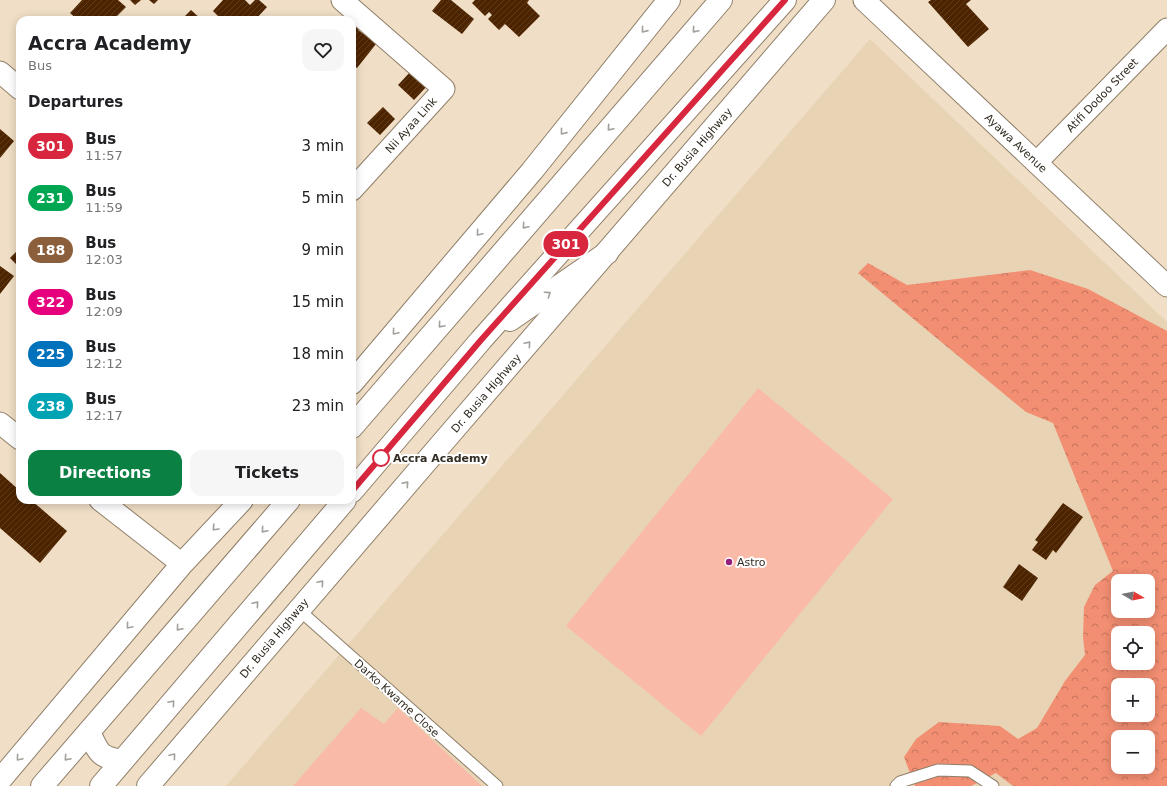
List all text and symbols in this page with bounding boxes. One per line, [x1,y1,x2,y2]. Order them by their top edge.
one-way arrow [693,25,700,32]
one-way arrow [642,26,649,33]
button: heart [302,29,344,71]
text: Accra Academy [28,32,192,54]
street label: Atifi Dodoo Street [1064,55,1141,135]
text: Bus [28,58,52,73]
text: Departures [28,93,123,111]
street label: Nii Ayaa Link [383,94,440,156]
street label: Dr. Busia Highway [660,105,735,189]
street label: Ayawa Avenue [982,111,1050,176]
one-way arrow [608,123,615,131]
one-way arrow [561,127,568,134]
text: Bus [85,130,116,148]
text: 3 min [301,137,344,155]
text: 301 [36,138,65,154]
text: 11:57 [85,148,123,163]
text: Bus [85,182,116,200]
text: 5 min [301,189,344,207]
text: 231 [36,190,65,206]
text: 11:59 [85,200,123,215]
one-way arrow [523,222,530,229]
one-way arrow [477,228,484,236]
line badge: 301 [543,231,589,257]
text: Bus [85,234,116,252]
text: 301 [551,236,581,252]
text: 9 min [301,241,344,259]
text: 188 [36,242,65,258]
text: 12:03 [85,252,123,267]
text: Bus [85,286,116,304]
one-way arrow [543,292,550,299]
text: 15 min [292,293,344,311]
text: 322 [36,294,65,310]
text: 12:09 [85,304,123,319]
one-way arrow [438,320,445,327]
one-way arrow [392,327,399,335]
text: Bus [85,338,116,356]
one-way arrow [524,341,531,349]
text: 18 min [292,345,344,363]
text: 225 [36,346,65,362]
street label: Dr. Busia Highway [449,351,524,435]
text: 12:12 [85,356,123,371]
text: Bus [85,390,116,408]
text: 23 min [292,397,344,415]
text: 238 [36,398,65,414]
text: 12:17 [85,408,123,423]
marker: Accra Academy [372,449,390,467]
button: Directions [28,450,182,496]
button: Tickets [190,450,344,496]
place label: Accra Academy [393,452,488,465]
one-way arrow [402,482,409,489]
one-way arrow [213,524,220,531]
one-way arrow [261,525,268,532]
place label: Astro [737,556,766,569]
marker: Astro [724,557,734,567]
north arrow [1111,574,1155,618]
map controls [1111,574,1155,774]
one-way arrow [317,580,324,587]
street label: Dr. Busia Highway [237,595,312,681]
one-way arrow [252,601,259,609]
one-way arrow [127,621,134,629]
one-way arrow [176,623,184,631]
button: locate [1111,626,1155,670]
street label: Darko Kwame Close [352,657,442,740]
button: + [1111,678,1155,722]
one-way arrow [167,700,174,708]
button: − [1111,730,1155,774]
one-way arrow [16,753,23,760]
one-way arrow [64,753,71,761]
one-way arrow [169,754,176,761]

